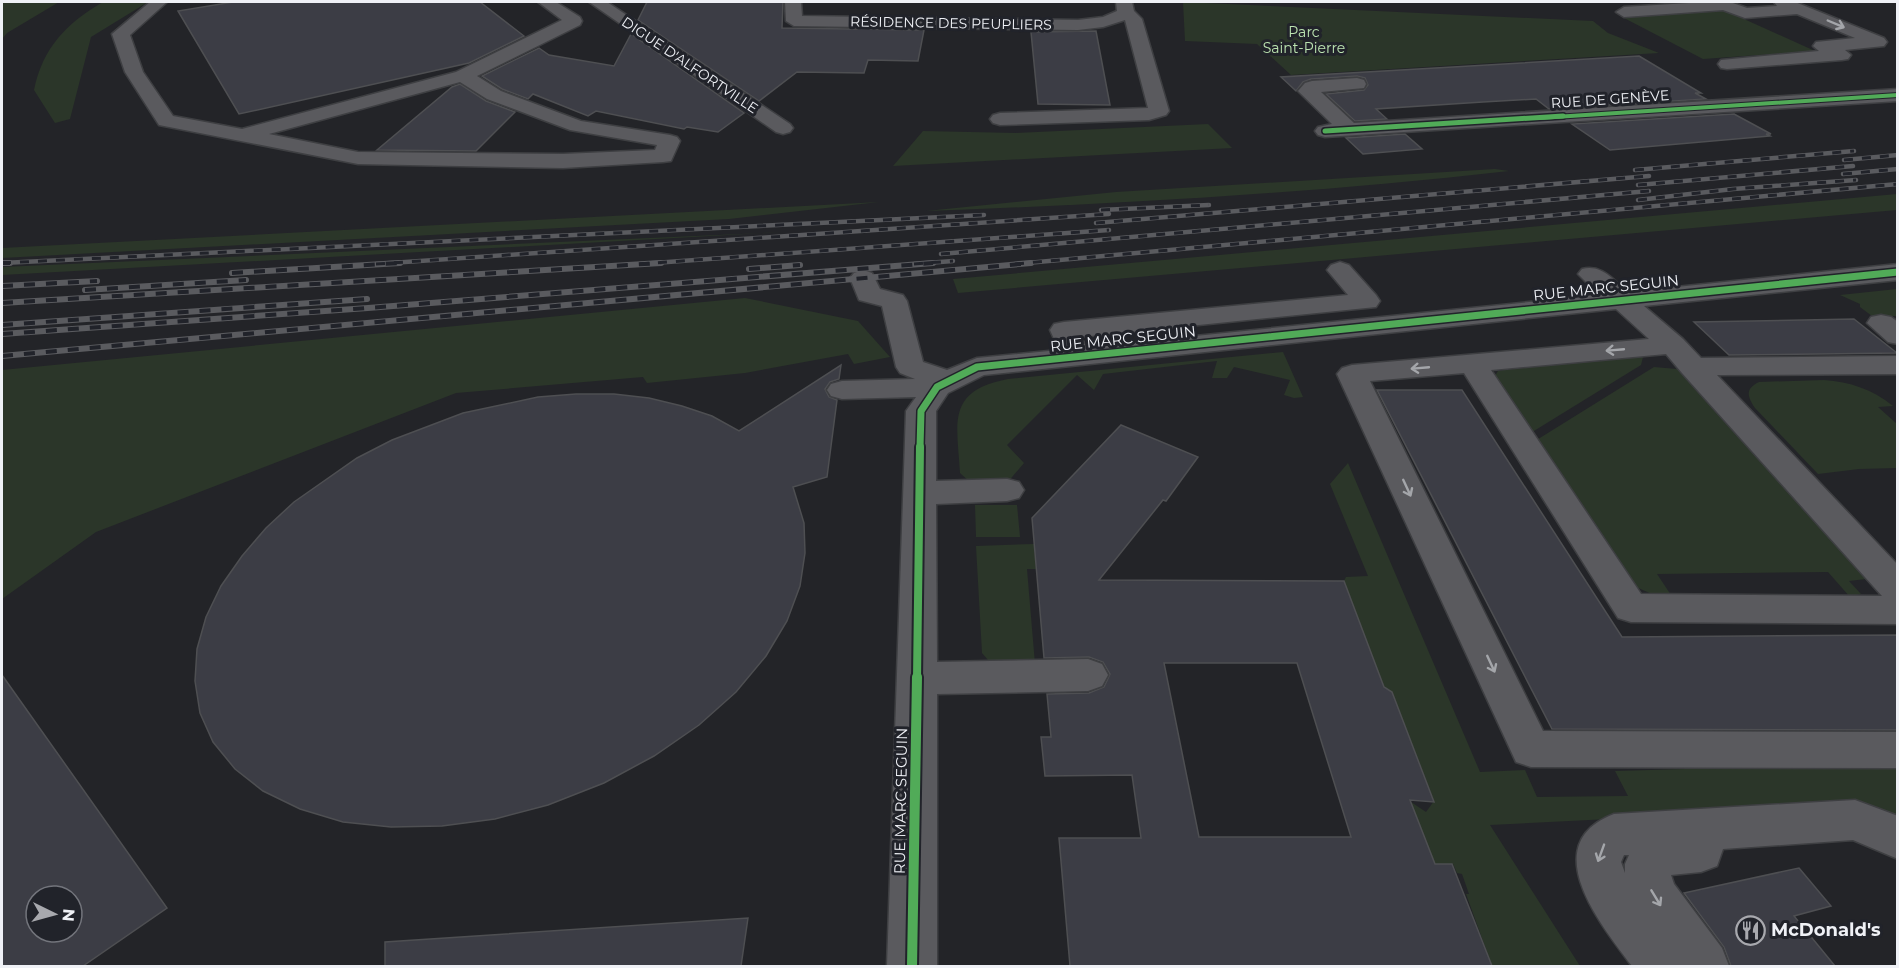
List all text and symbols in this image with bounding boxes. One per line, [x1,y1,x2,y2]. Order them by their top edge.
street label: RÉSIDENCE DES PEUPLIERS [850,12,1052,34]
street label: DIGUE D'ALFORTVILLE [618,13,762,117]
one-way arrow [1826,19,1844,30]
park label: Parc Saint-Pierre [1263,23,1345,57]
street label: RUE DE GENÈVE [1550,86,1670,112]
street label: RUE MARC SEGUIN [1532,270,1680,305]
street label: RUE MARC SEGUIN [1049,321,1197,356]
one-way arrow [1605,345,1625,356]
one-way arrow [1411,363,1431,374]
one-way arrow [1401,479,1413,497]
one-way arrow [1485,655,1497,673]
street label: RUE MARC SEGUIN [890,728,911,874]
one-way arrow [1595,843,1606,861]
north arrow [24,884,84,944]
one-way arrow [1650,889,1662,906]
text: N [58,908,78,923]
restaurant icon: McDonald's [1734,914,1766,946]
place label: McDonald's [1771,919,1881,941]

